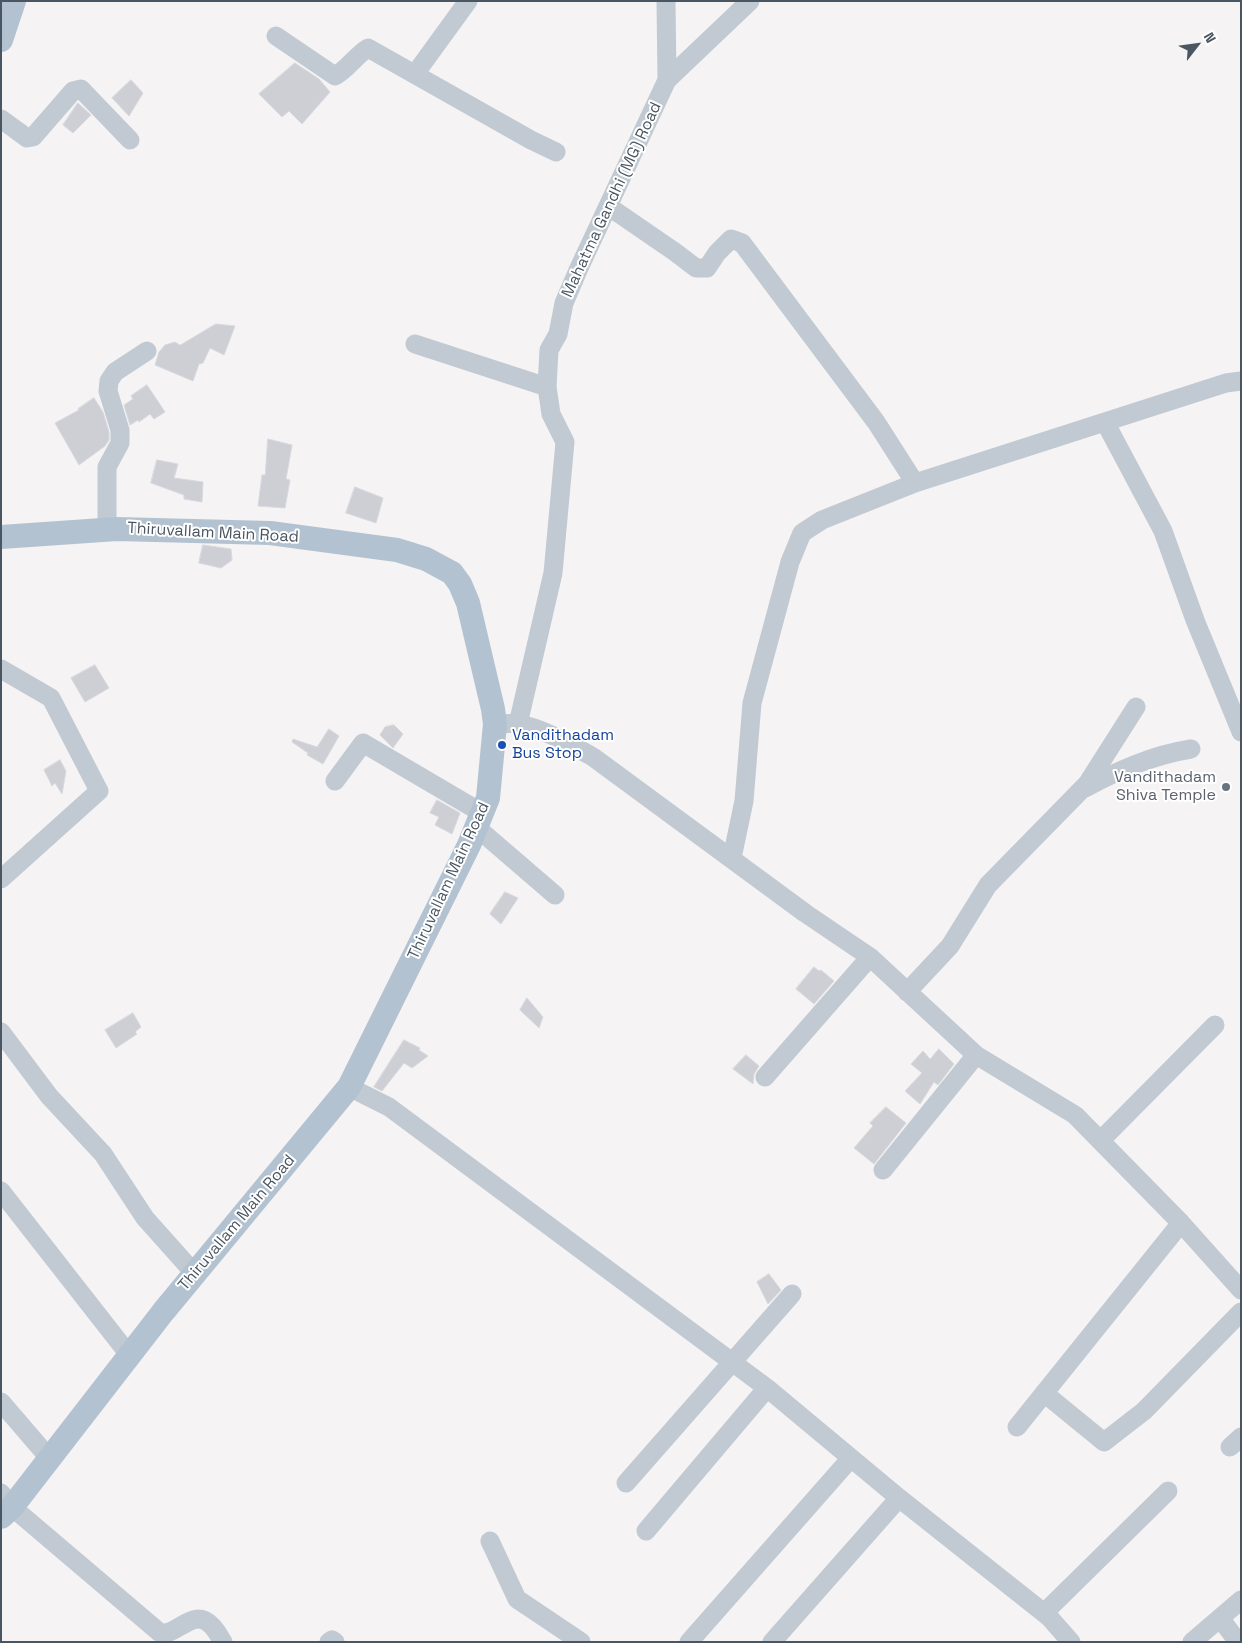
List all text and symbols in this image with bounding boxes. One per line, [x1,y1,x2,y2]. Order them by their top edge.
north arrow [1172,20,1222,70]
text: N [1200,29,1220,46]
street label: Mahatma Gandhi (MG) Road [558,99,666,301]
street label: Thiruvallam Main Road [127,519,299,547]
place label: Vandithadam Bus Stop [512,726,614,764]
marker: Vandithadam Bus Stop [496,739,508,751]
place label: Vandithadam Shiva Temple [1114,768,1216,806]
marker: Vandithadam Shiva Temple [1220,781,1232,793]
street label: Thiruvallam Main Road [404,799,494,963]
street label: Thiruvallam Main Road [174,1151,300,1295]

